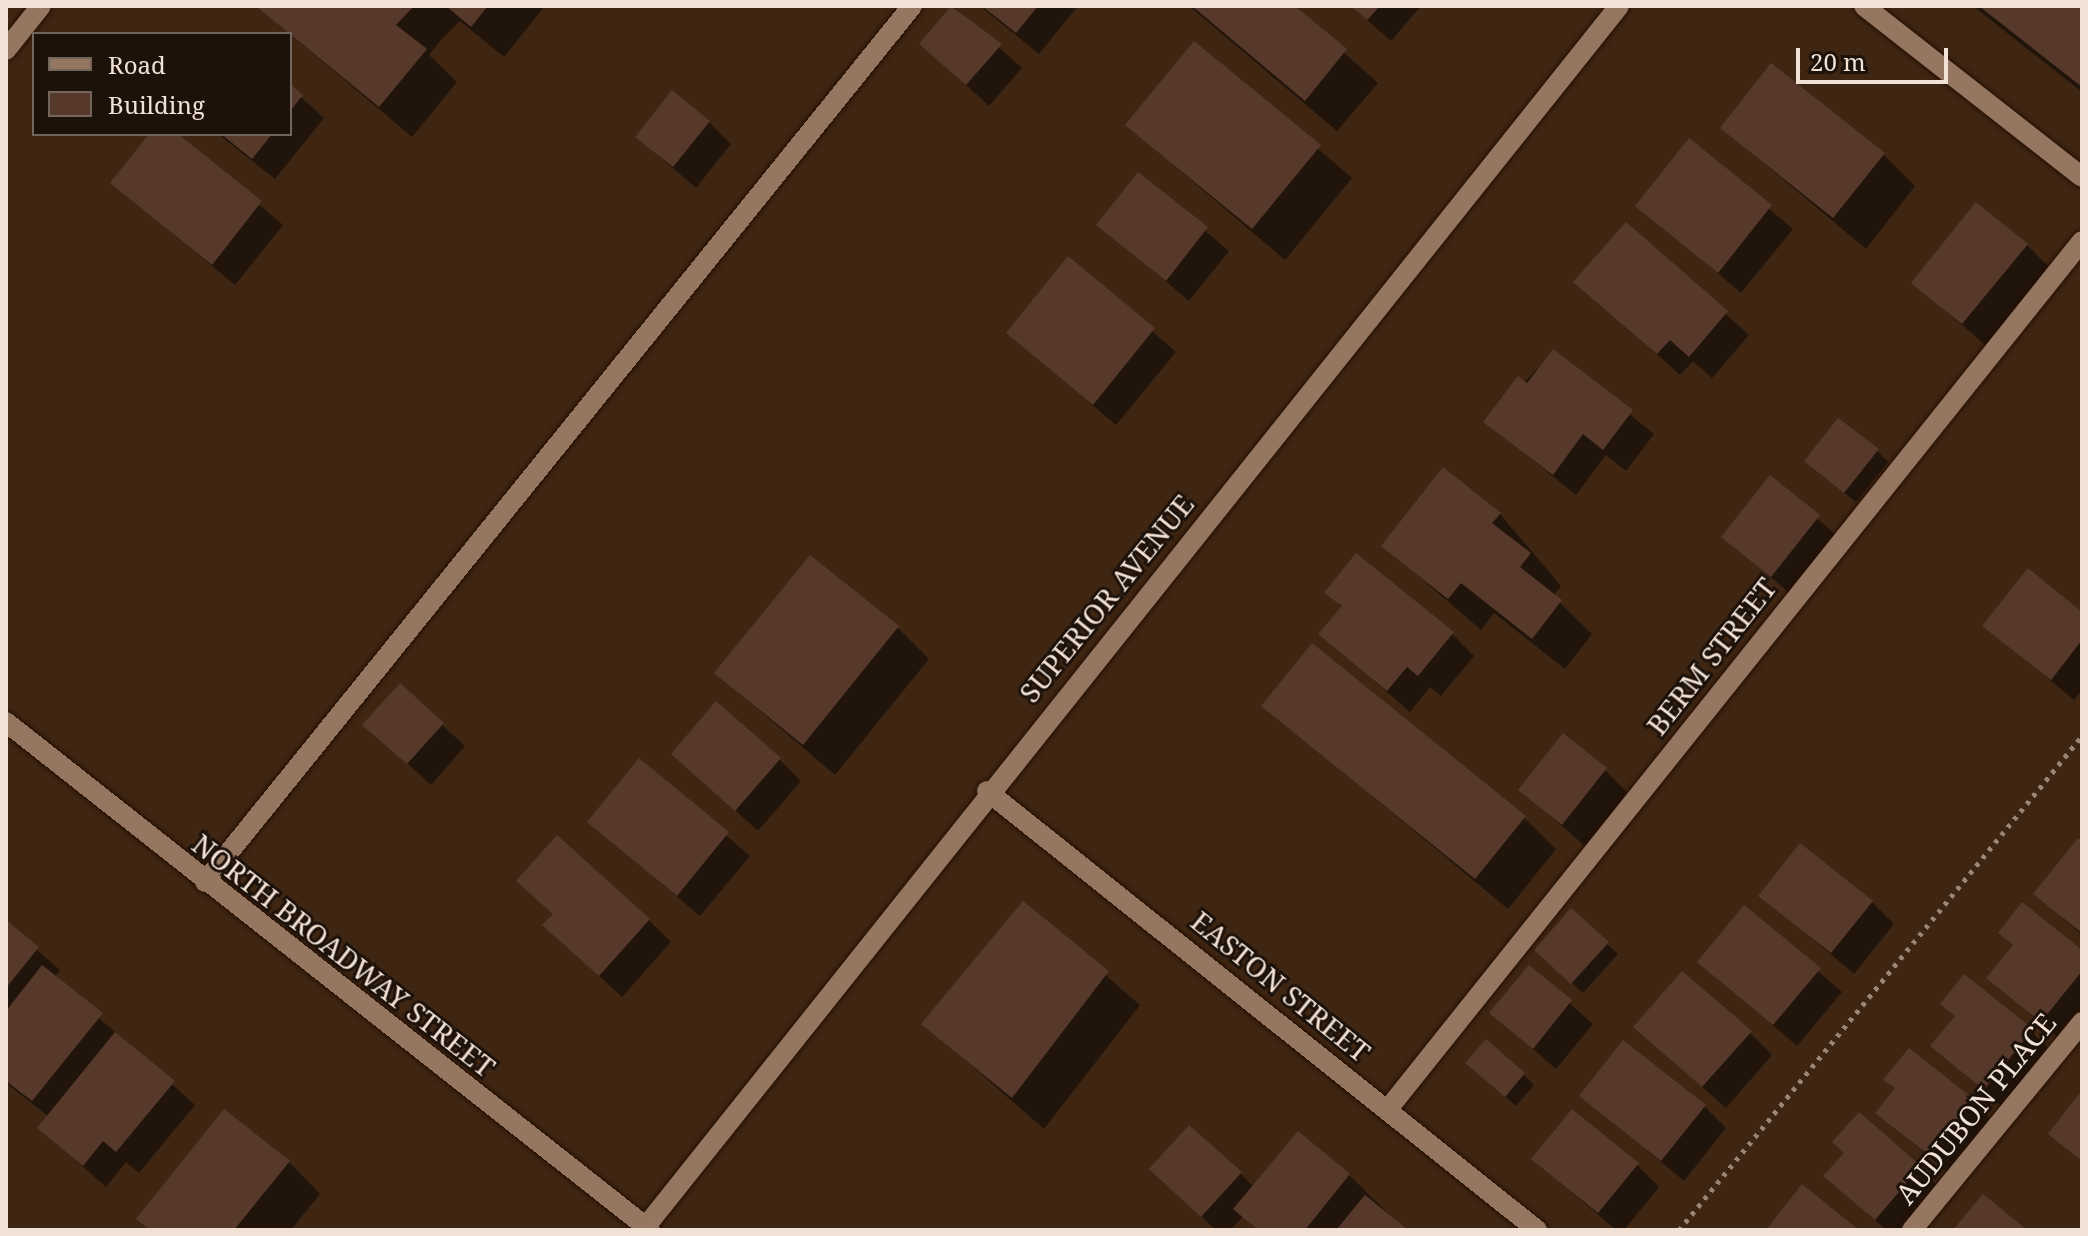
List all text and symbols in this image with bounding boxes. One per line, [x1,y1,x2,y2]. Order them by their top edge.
legend [32,32,292,136]
scale bar [1800,32,1952,82]
text: 20 m [1810,45,1866,78]
text: Road [108,48,166,81]
text: Building [108,88,205,121]
street label: SUPERIOR AVENUE [1012,487,1200,709]
street label: BERM STREET [1639,571,1783,741]
street label: NORTH BROADWAY STREET [186,826,502,1084]
street label: EASTON STREET [1185,904,1377,1068]
street label: AUDUBON PLACE [1888,1006,2062,1210]

